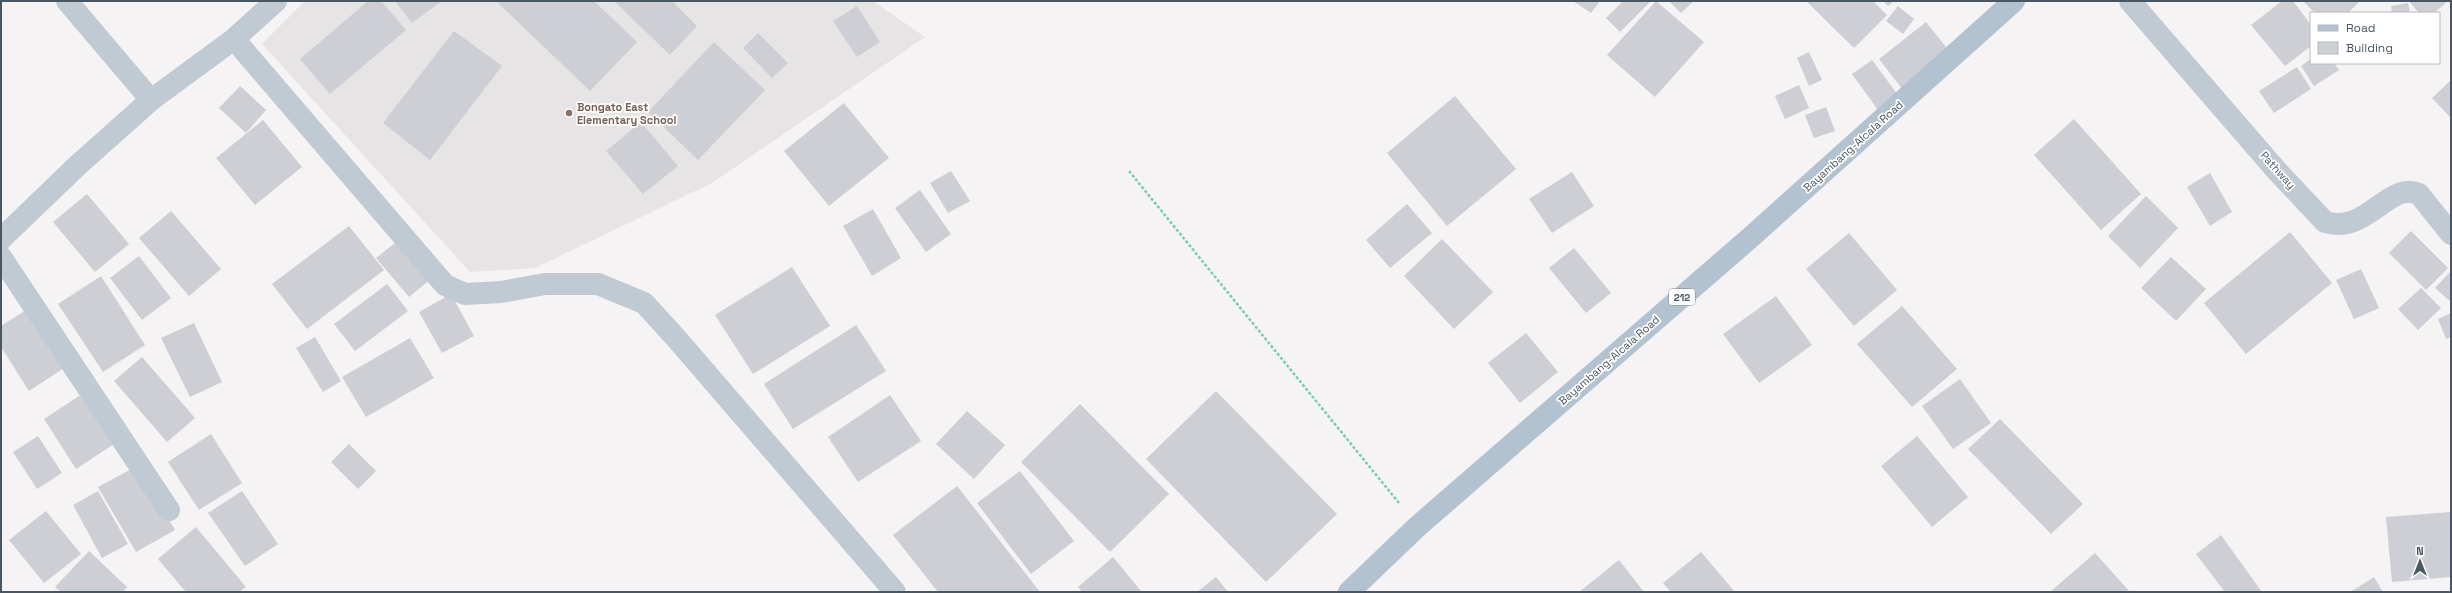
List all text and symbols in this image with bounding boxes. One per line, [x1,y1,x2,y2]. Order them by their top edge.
legend [2310,12,2440,64]
text: Road [2346,20,2375,36]
text: Building [2346,40,2393,56]
street label: Bayambang-Alcala Road [1800,97,1906,195]
place label: Bongato East Elementary School [577,100,676,127]
marker: Bongato East Elementary School [564,108,574,118]
street label: Pathway [2257,148,2299,192]
road number: 212 [1669,289,1695,305]
street label: Bayambang-Alcala Road [1556,312,1662,408]
north arrow [2400,541,2440,581]
text: N [2416,544,2424,558]

